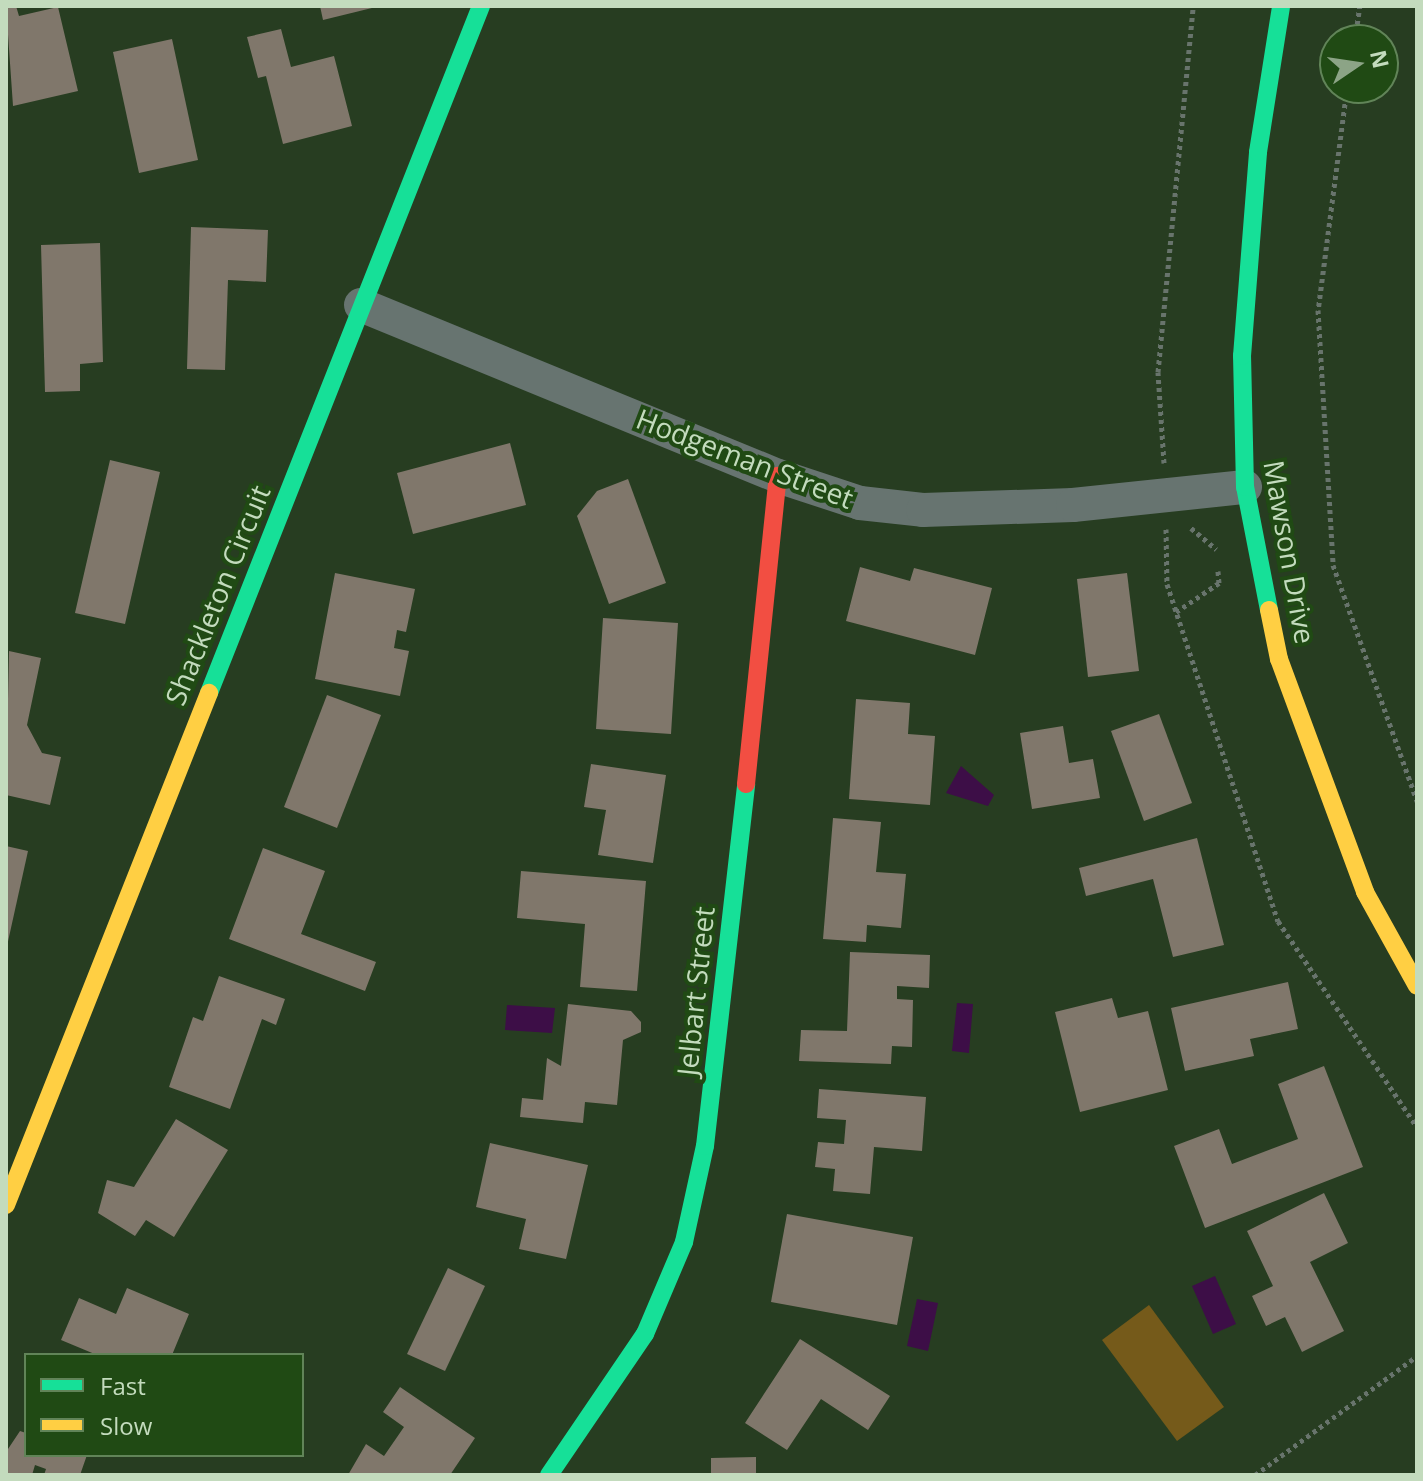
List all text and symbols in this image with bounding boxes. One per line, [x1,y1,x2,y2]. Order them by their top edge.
north arrow [1319,24,1399,104]
text: N [1364,47,1397,71]
street label: Hodgeman Street [632,401,858,515]
street label: Mawson Drive [1257,458,1323,646]
street label: Shackleton Circuit [158,480,276,710]
street label: Jelbart Street [669,905,721,1077]
legend [24,1353,304,1457]
text: Fast [100,1369,146,1402]
text: Slow [100,1409,152,1442]

